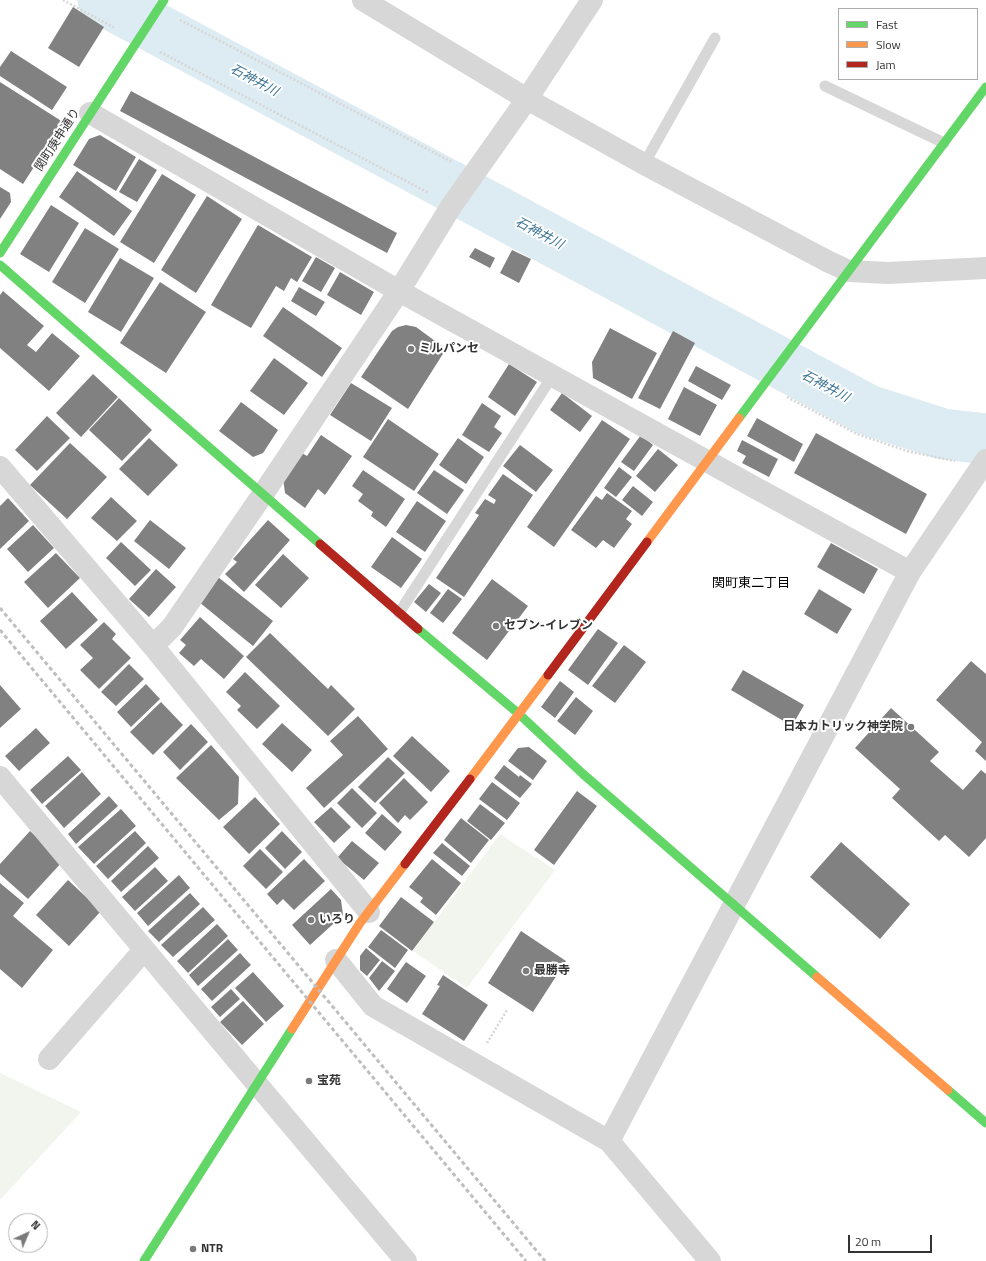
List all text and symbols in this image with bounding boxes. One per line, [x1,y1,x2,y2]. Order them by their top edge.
legend [838,8,978,80]
text: Fast [876,15,898,34]
text: Slow [876,35,901,54]
text: Jam [876,55,896,74]
water label: 石神井川 [227,62,281,100]
street label: 関町庚申通り [32,106,84,174]
water label: 石神井川 [512,215,566,253]
place label: ミルパンセ [419,342,479,356]
marker: ミルパンセ [406,344,416,354]
water label: 石神井川 [798,368,852,406]
district label: 関町東二丁目 [712,576,790,592]
place label: セブン-イレブン [504,619,593,633]
marker: セブン-イレブン [491,621,501,631]
place label: 日本カトリック神学院 [783,720,903,734]
marker: 日本カトリック神学院 [906,722,916,732]
place label: いろり [319,913,355,927]
marker: いろり [306,915,316,925]
place label: 最勝寺 [534,964,570,978]
marker: 最勝寺 [521,966,531,976]
place label: 宝苑 [317,1074,341,1088]
marker: 宝苑 [304,1076,314,1086]
north arrow [8,1213,48,1253]
text: N [27,1217,44,1233]
scale bar [850,1227,934,1253]
text: 20 m [855,1232,881,1251]
place label: NTR [201,1242,223,1256]
marker: NTR [188,1244,198,1254]

